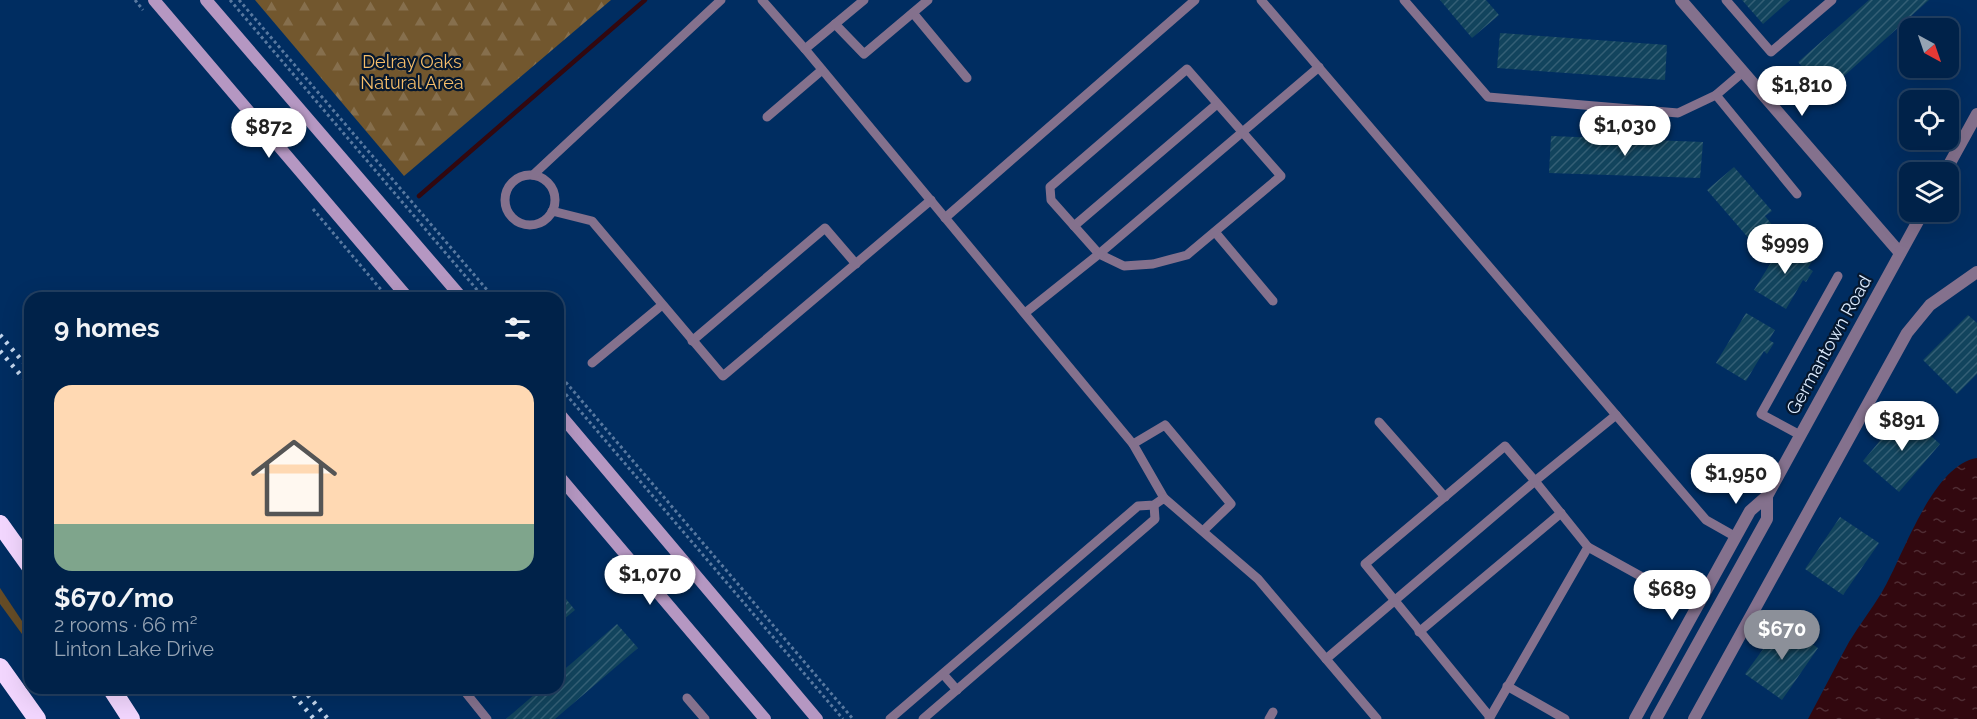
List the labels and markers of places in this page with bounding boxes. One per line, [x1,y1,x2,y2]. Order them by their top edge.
pin: $1,810 [1753,66,1851,117]
pin: $1,030 [1576,106,1674,157]
pin: $872 [233,108,305,159]
pin: $999 [1749,224,1821,275]
pin: $891 [1866,401,1938,452]
pin: $1,950 [1687,454,1785,505]
pin: $1,070 [601,555,699,606]
pin: $689 [1636,570,1708,621]
pin: $670 [1746,610,1818,661]

